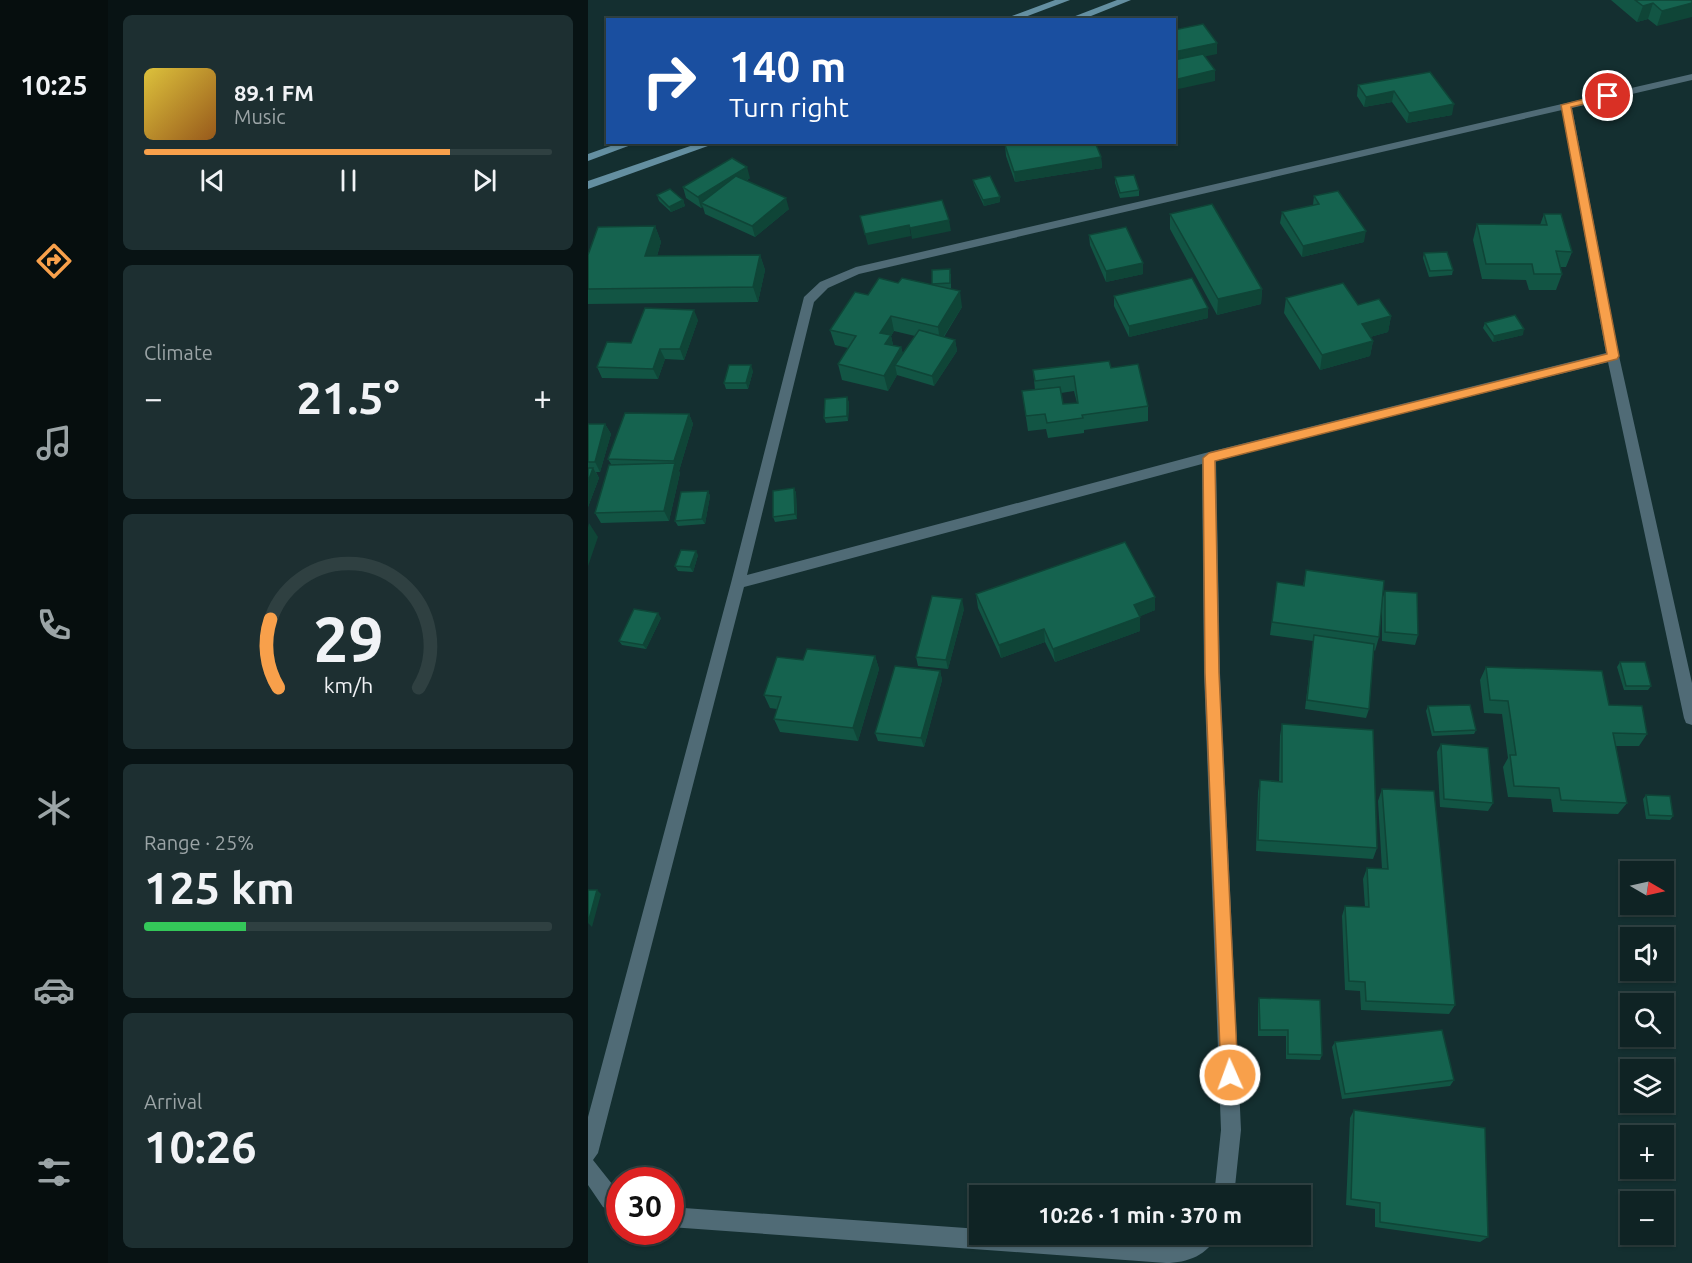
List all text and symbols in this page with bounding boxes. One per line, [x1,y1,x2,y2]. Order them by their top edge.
icon: right [630,42,708,120]
text: 140 m [729,43,846,90]
text: 10:25 [20,70,88,100]
pin [1582,70,1633,121]
icon: arrive [1591,79,1624,112]
text: 89.1 FM [234,80,314,105]
text: Turn right [729,92,849,122]
text: Music [234,105,286,128]
icon: previous [196,164,229,197]
icon: pause [332,164,365,197]
icon: next [468,164,501,197]
icon: directions [33,240,75,282]
text: Climate [144,341,213,364]
text: 21.5° [296,372,400,423]
text: − [144,379,163,416]
text: + [533,379,552,416]
icon: music [33,422,75,464]
icon: phone [33,604,75,646]
text: 29 [313,605,383,675]
text: km/h [323,674,373,698]
icon: climate [33,787,75,829]
text: Range · 25% [144,831,254,854]
north arrow [1620,861,1674,915]
map controls [1620,861,1674,1245]
text: 125 km [144,862,295,913]
button: sound [1620,927,1674,981]
icon: car [33,969,75,1011]
button: search [1620,993,1674,1047]
position arrow [1198,1043,1262,1107]
button: layers [1620,1059,1674,1113]
text: Arrival [144,1090,202,1113]
text: 10:26 [144,1121,257,1172]
button: + [1620,1125,1674,1179]
icon: filters [33,1151,75,1193]
speed limit sign: 30 [606,1167,684,1245]
button: − [1620,1191,1674,1245]
text: 10:26 · 1 min · 370 m [1038,1202,1242,1227]

